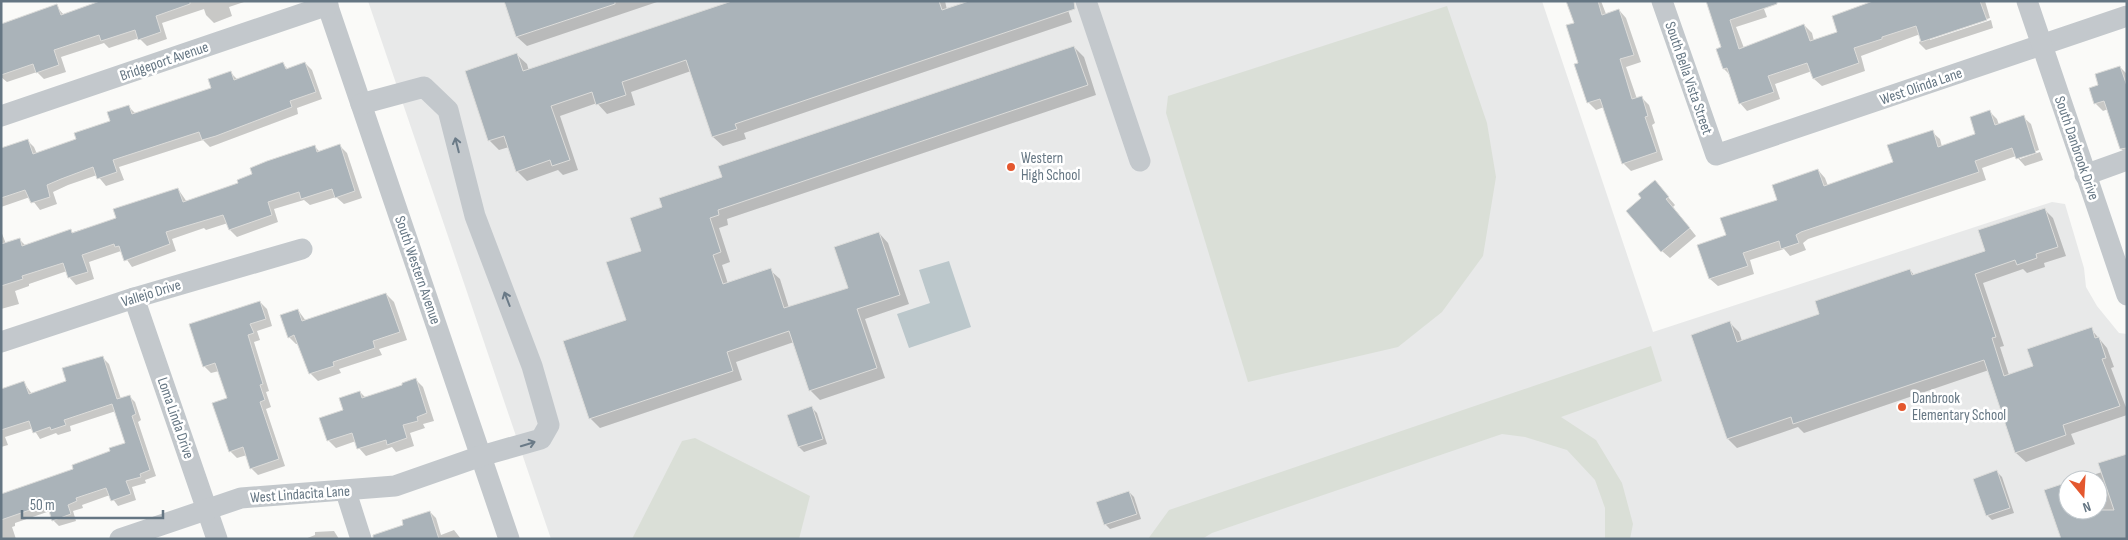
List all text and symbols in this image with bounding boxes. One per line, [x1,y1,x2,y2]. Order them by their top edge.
street label: South Bella Vista Street [1660,19,1717,137]
street label: Bridgeport Avenue [117,37,211,86]
street label: West Olinda Lane [1878,64,1965,109]
street label: South Danbrook Drive [2050,94,2103,203]
one-way arrow [452,137,461,153]
place label: Western High School [1021,149,1080,185]
marker: Western High School [1005,161,1017,173]
street label: South Western Avenue [390,213,445,327]
street label: Vallejo Drive [119,275,183,312]
one-way arrow [502,292,511,307]
street label: Loma Linda Drive [153,375,198,461]
place label: Danbrook Elementary School [1912,389,2006,425]
marker: Danbrook Elementary School [1896,401,1908,413]
one-way arrow [520,438,536,448]
north arrow [2058,470,2108,520]
street label: West Lindacita Lane [250,482,351,507]
scale bar [22,488,164,520]
text: 50 m [30,496,55,515]
text: N [2081,498,2093,516]

